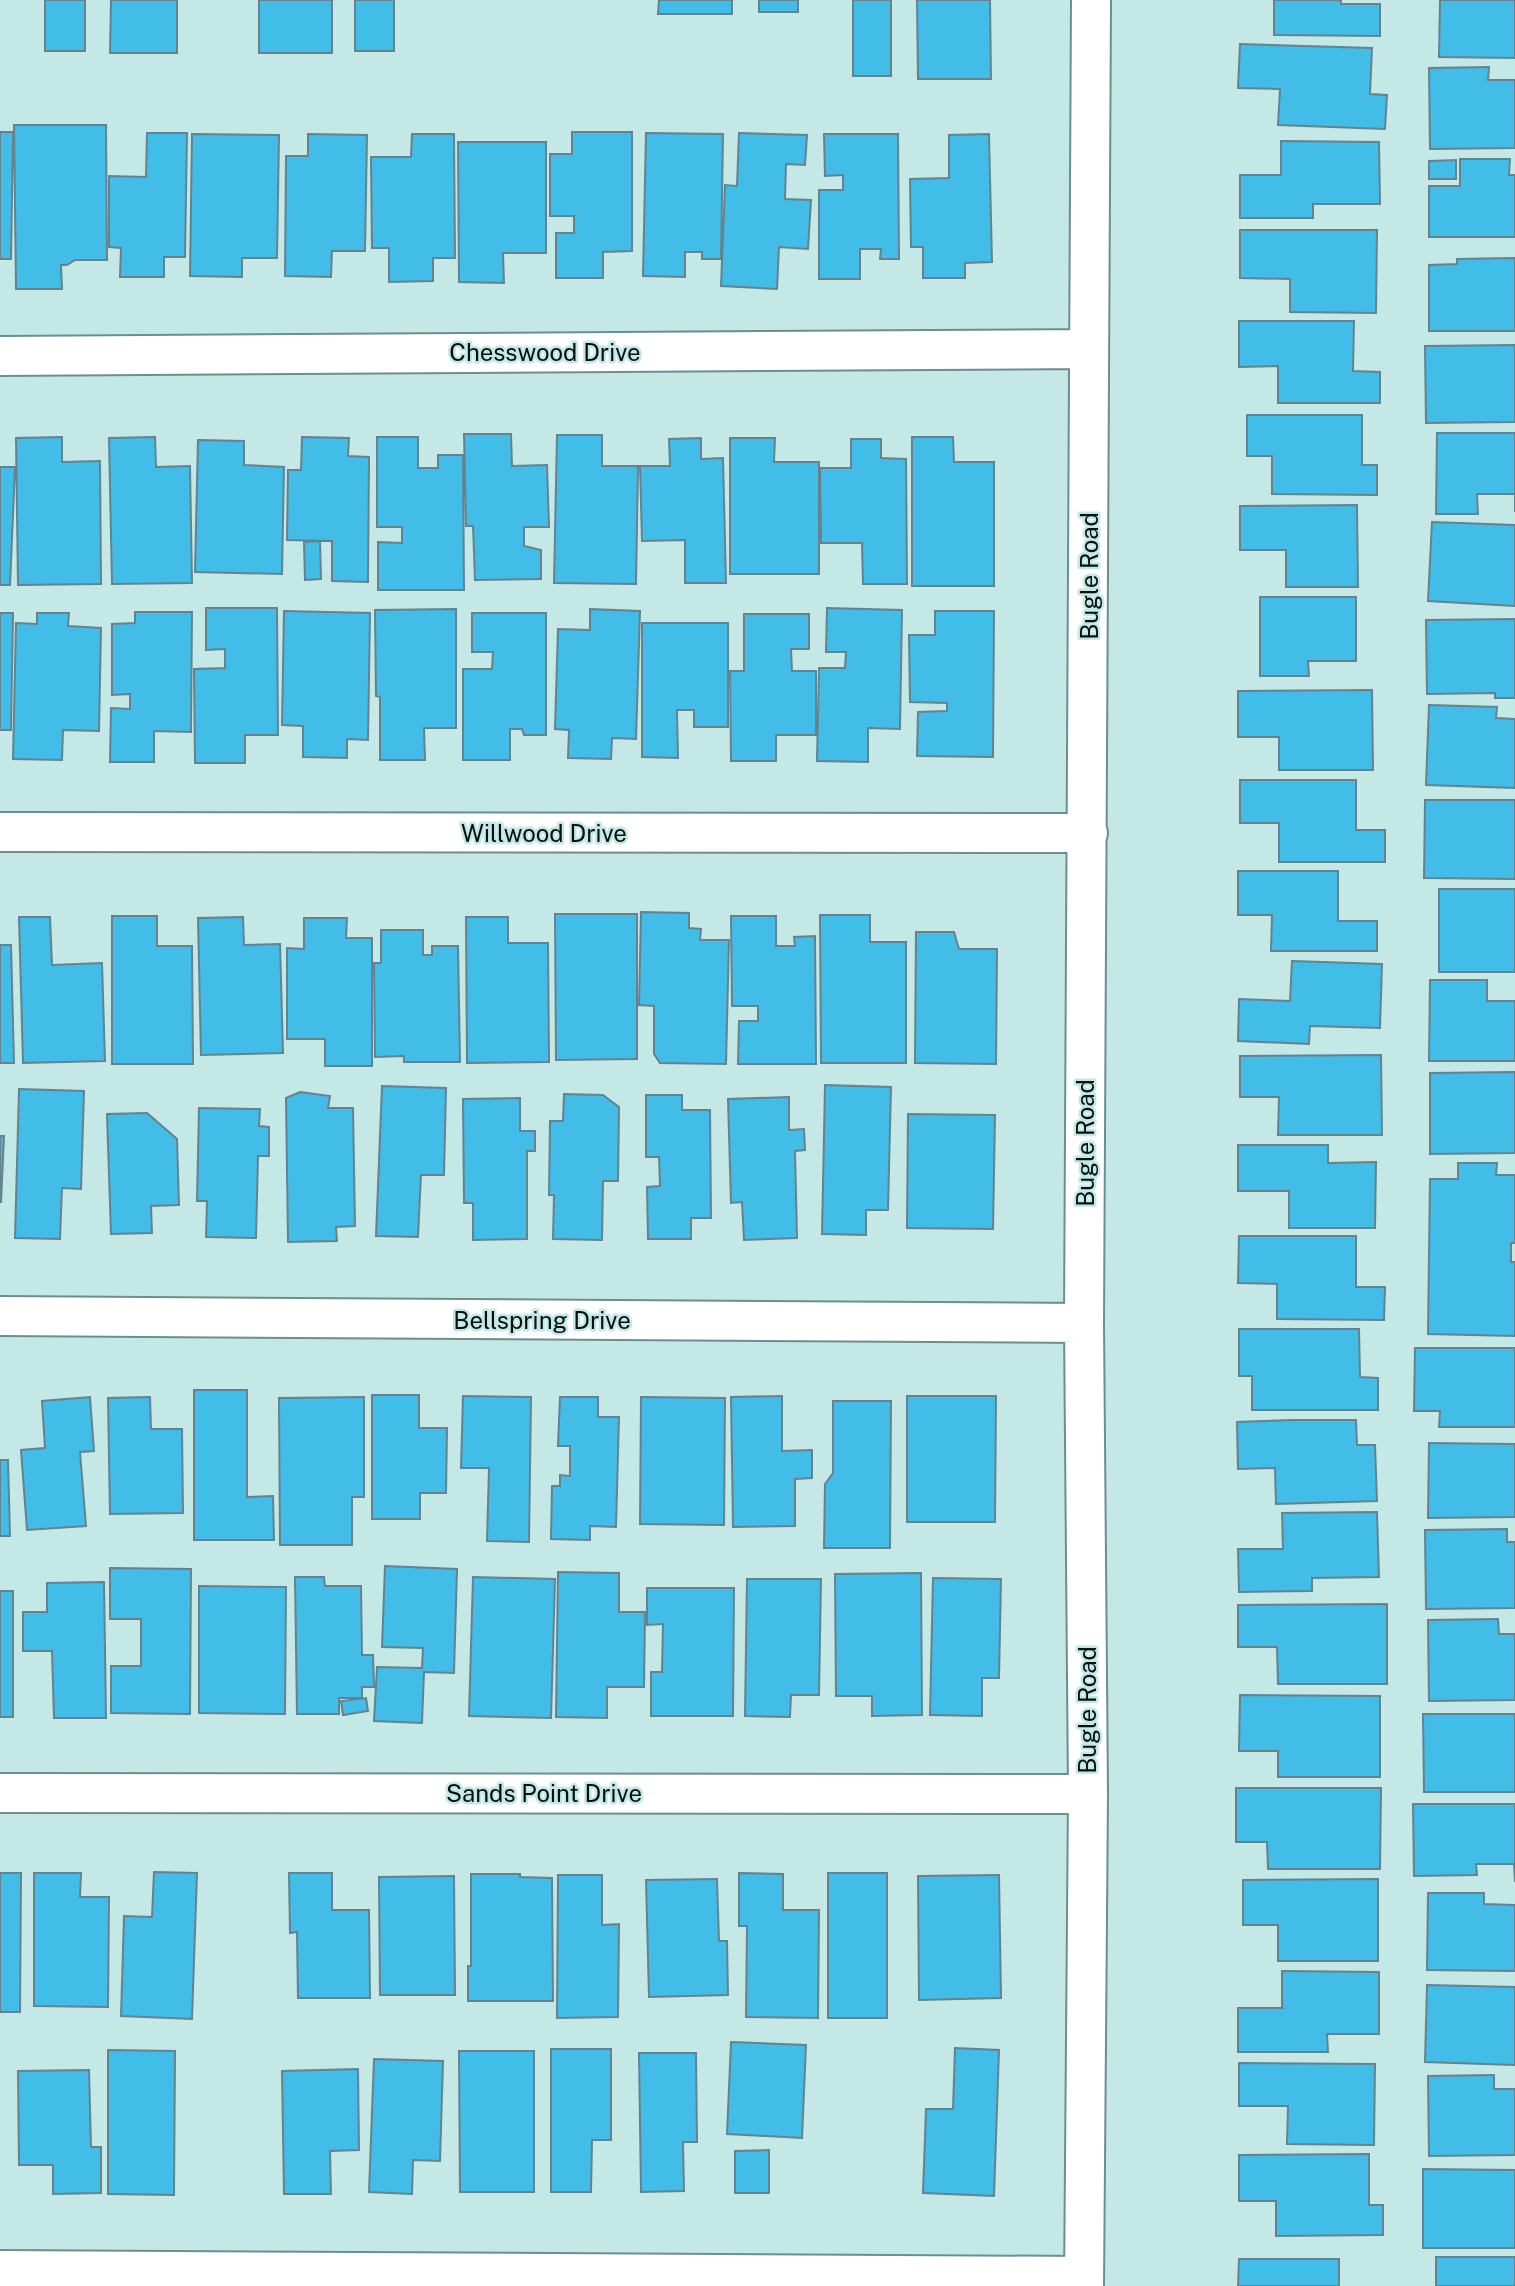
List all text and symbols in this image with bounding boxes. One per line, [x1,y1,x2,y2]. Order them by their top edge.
street label: Chesswood Drive [449,338,641,366]
street label: Bugle Road [1075,512,1103,640]
street label: Willwood Drive [461,819,627,847]
street label: Bugle Road [1071,1079,1099,1207]
street label: Bellspring Drive [453,1306,631,1334]
street label: Bugle Road [1073,1646,1101,1774]
street label: Sands Point Drive [446,1779,642,1807]

